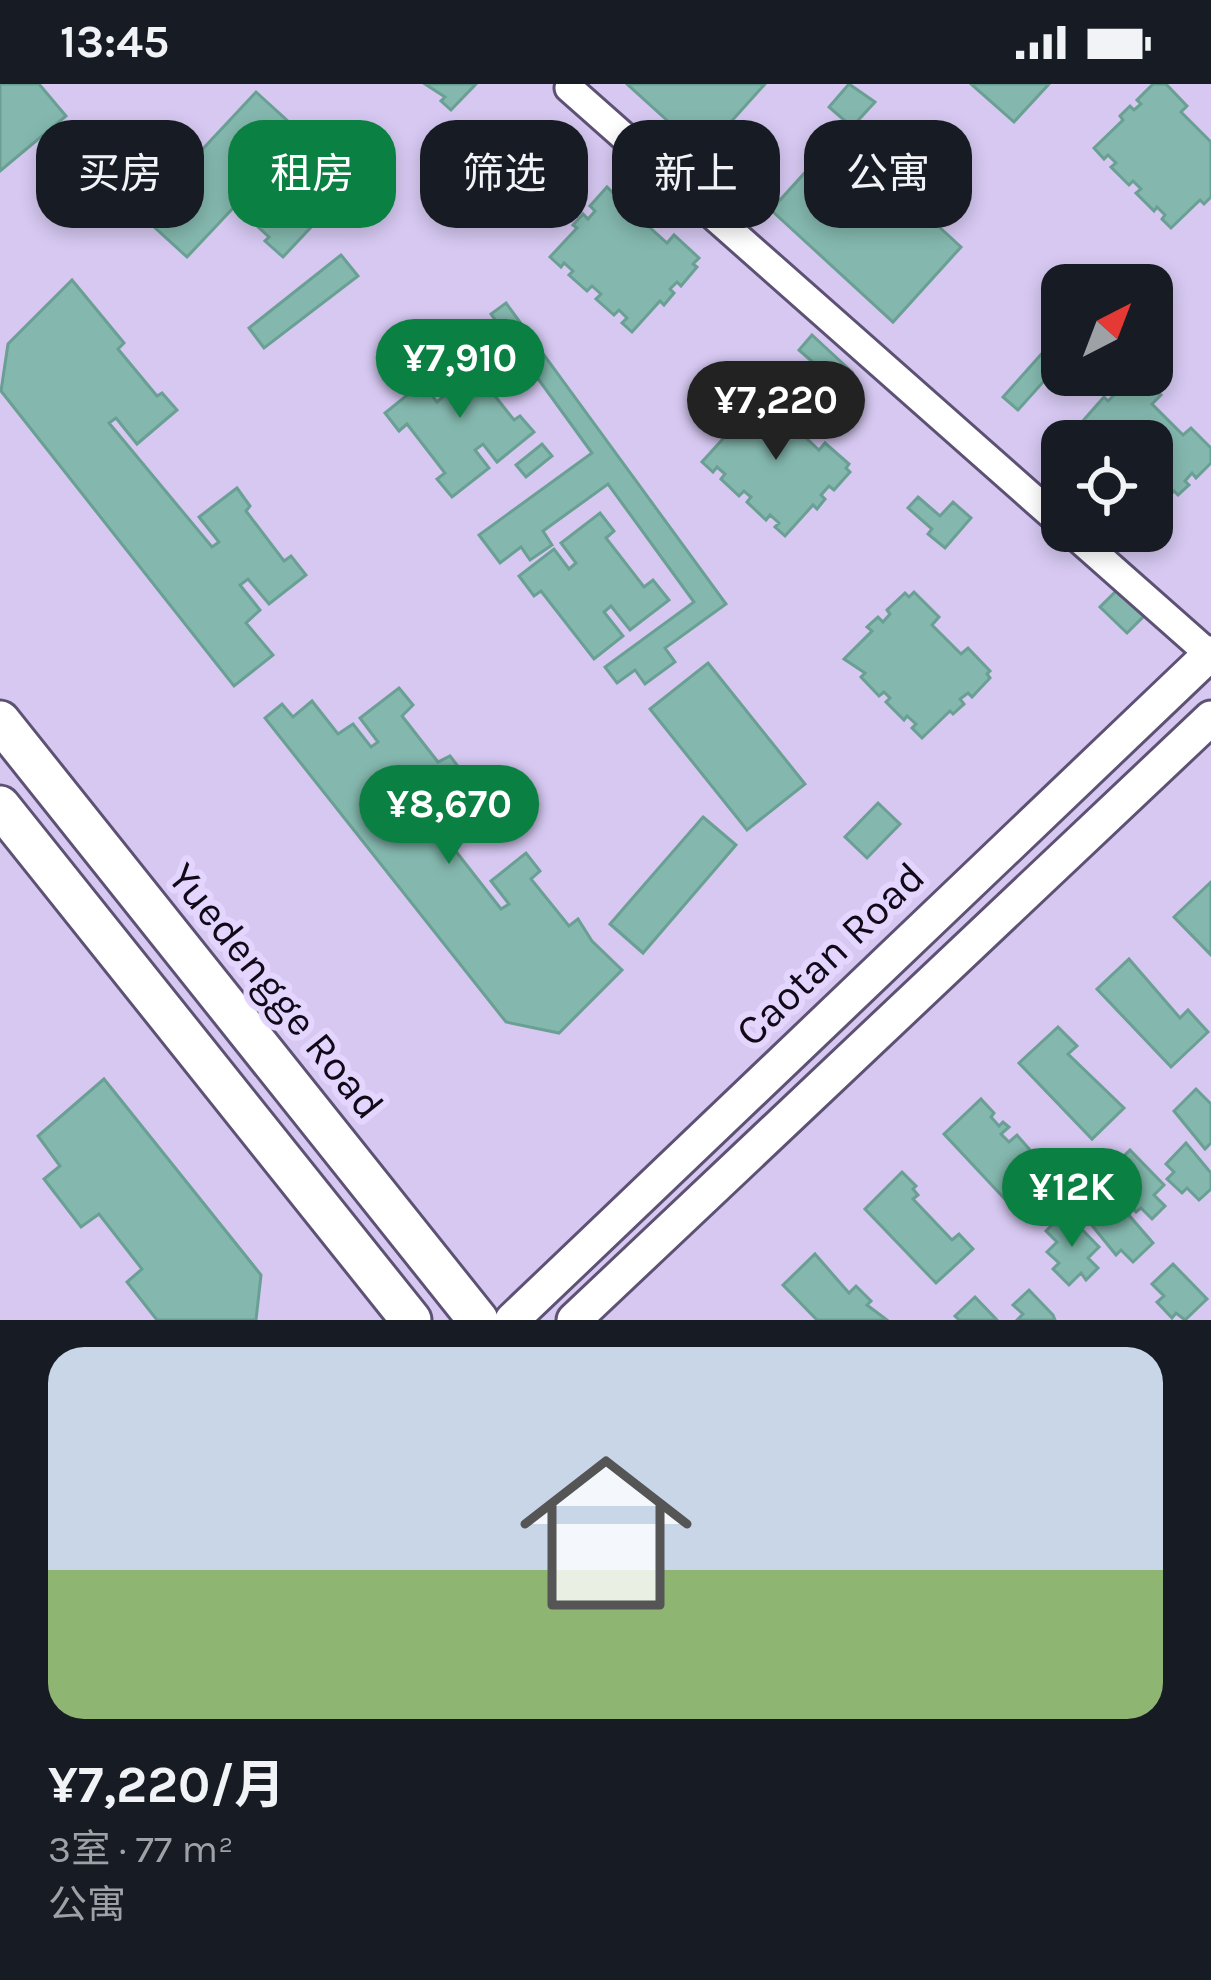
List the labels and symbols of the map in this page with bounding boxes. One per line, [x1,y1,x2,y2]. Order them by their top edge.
north arrow [1041,264,1173,396]
pin: ¥7,910 [362,319,558,421]
pin: ¥7,220 [678,361,874,463]
pin: ¥8,670 [351,765,547,867]
street label: Caotan Road [725,852,935,1056]
street label: Yuedengge Road [158,853,394,1129]
pin: ¥12K [1001,1148,1143,1250]

